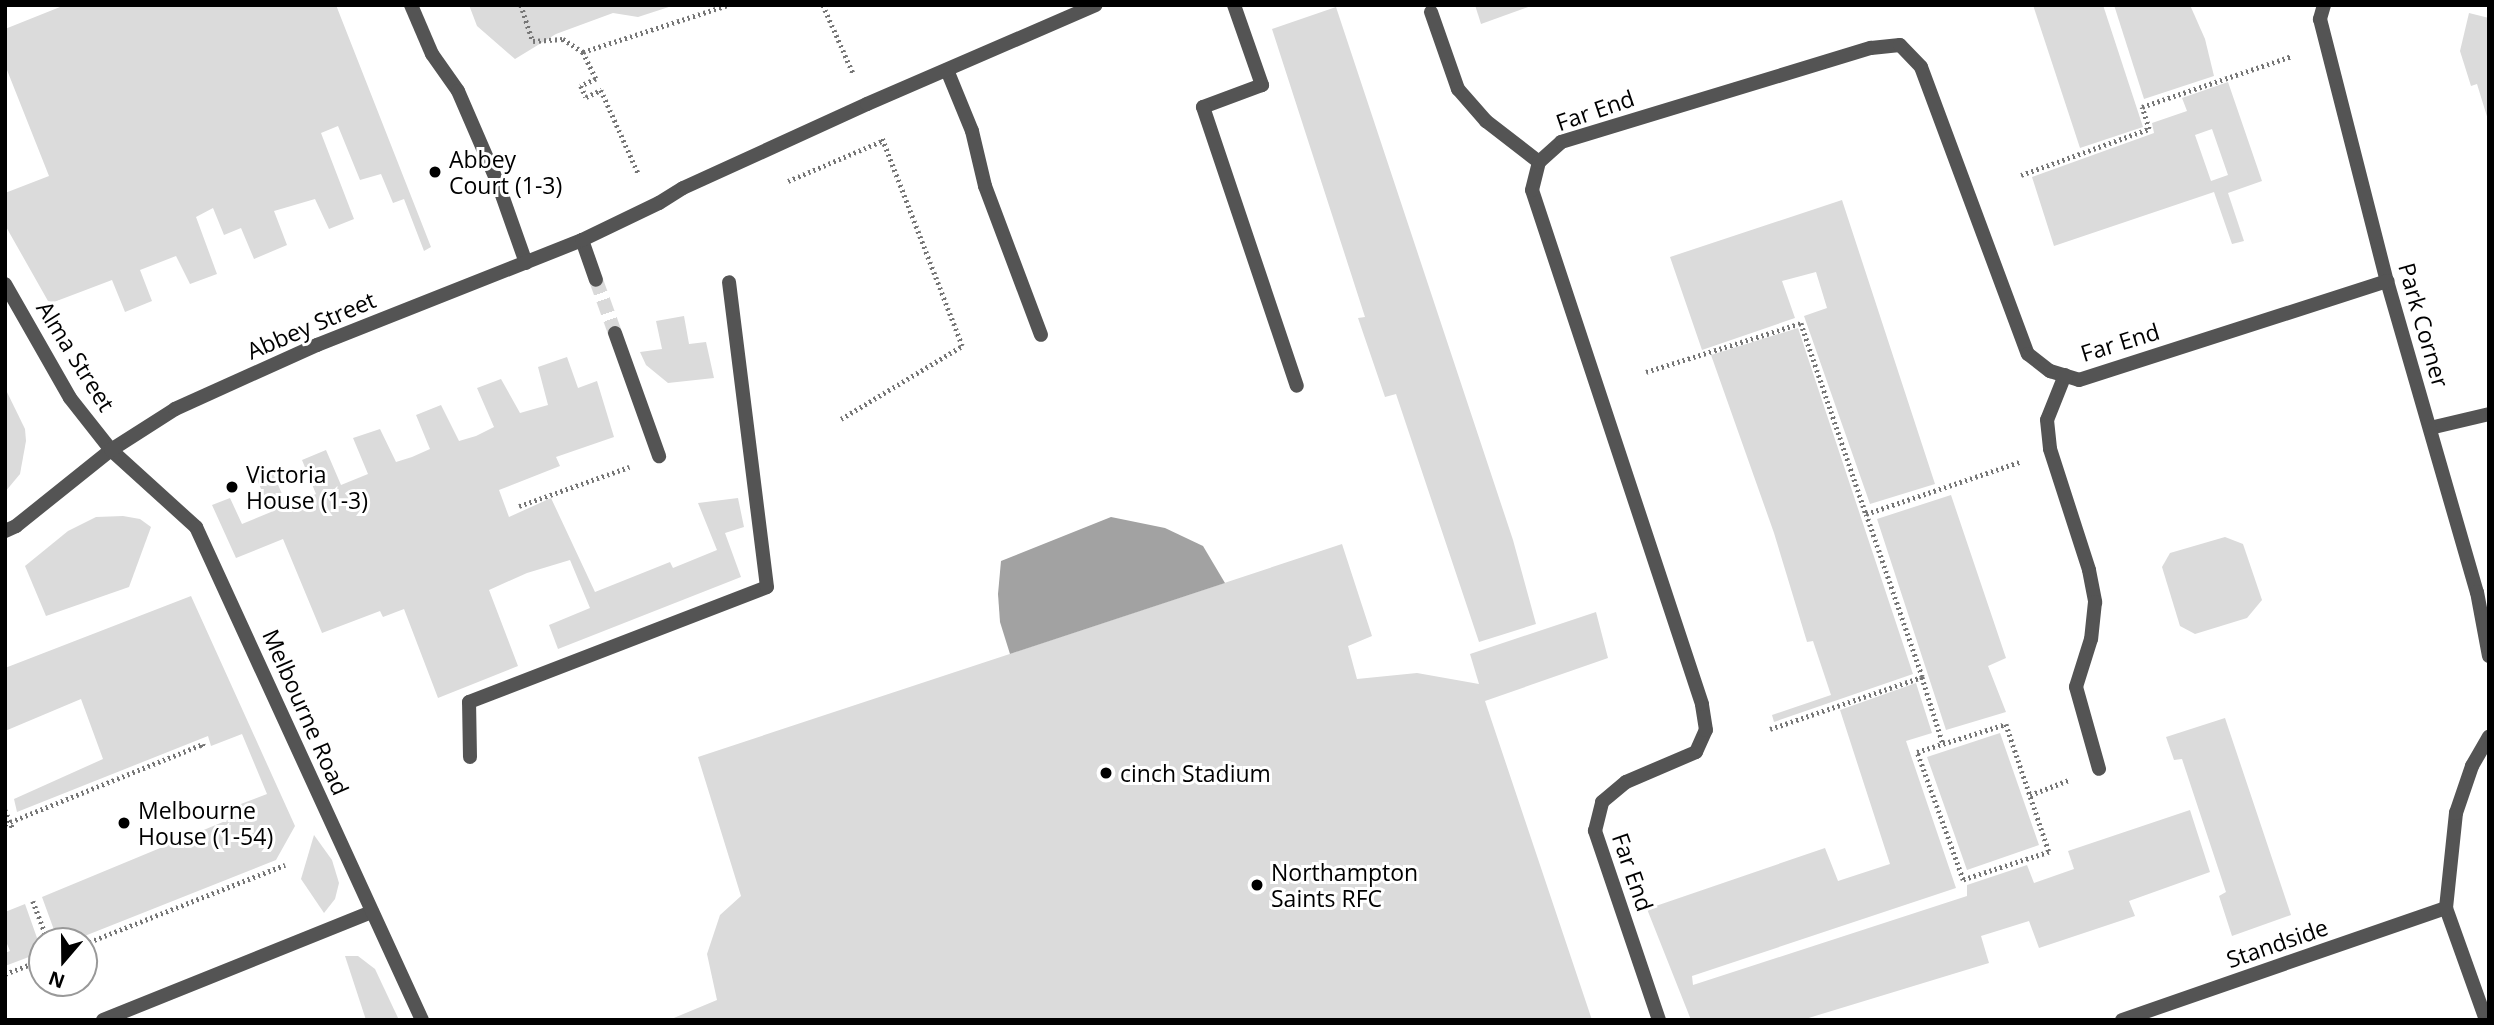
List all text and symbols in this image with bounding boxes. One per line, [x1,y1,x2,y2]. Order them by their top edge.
street label: Far End [1552,84,1638,136]
place label: Abbey Court (1-3) [449,145,562,199]
marker: Abbey Court (1-3) [427,164,443,180]
street label: Park Corner [2393,260,2455,390]
street label: Abbey Street [242,285,380,365]
street label: Alma Street [31,296,121,416]
street label: Far End [2077,317,2163,367]
place label: Victoria House (1-3) [246,460,368,514]
marker: Victoria House (1-3) [224,479,240,495]
street label: Melbourne Road [257,625,355,799]
place label: cinch Stadium [1120,759,1271,787]
marker: cinch Stadium [1098,765,1114,781]
place label: Melbourne House (1-54) [138,796,273,850]
marker: Melbourne House (1-54) [116,815,132,831]
street label: Far End [1607,829,1659,915]
place label: Northampton Saints RFC [1271,858,1418,912]
marker: Northampton Saints RFC [1249,877,1265,893]
street label: Standside [2223,913,2331,973]
north arrow [28,927,98,997]
text: N [45,965,68,995]

